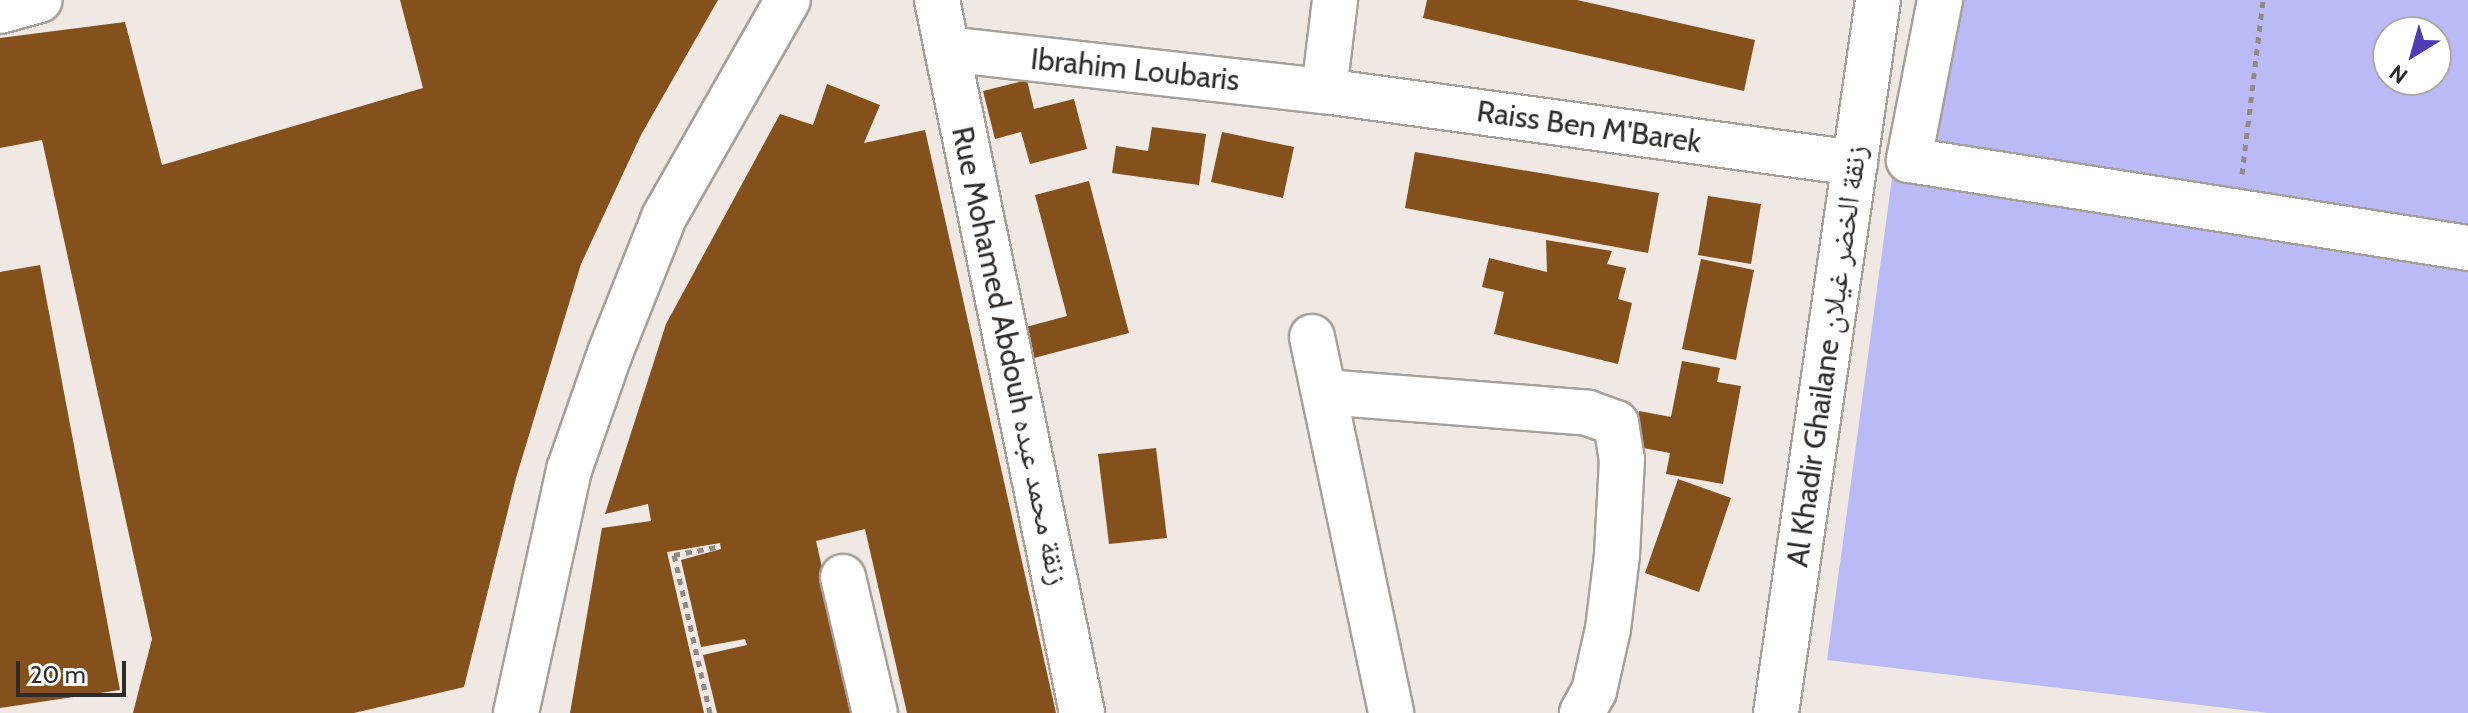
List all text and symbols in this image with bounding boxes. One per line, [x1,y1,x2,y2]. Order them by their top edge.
north arrow [2372,16,2452,96]
street label: Ibrahim Loubaris [1029,41,1241,99]
text: N [2384,59,2413,89]
street label: Raiss Ben M'Barek [1474,93,1704,161]
street label: Rue Mohamed Abdouh زنقة محمد عبده [944,123,1076,589]
street label: Al Khadir Ghailane زنقة الخضر غيلان [1780,143,1874,569]
scale bar [20,645,130,695]
text: 20 m [30,660,86,689]

